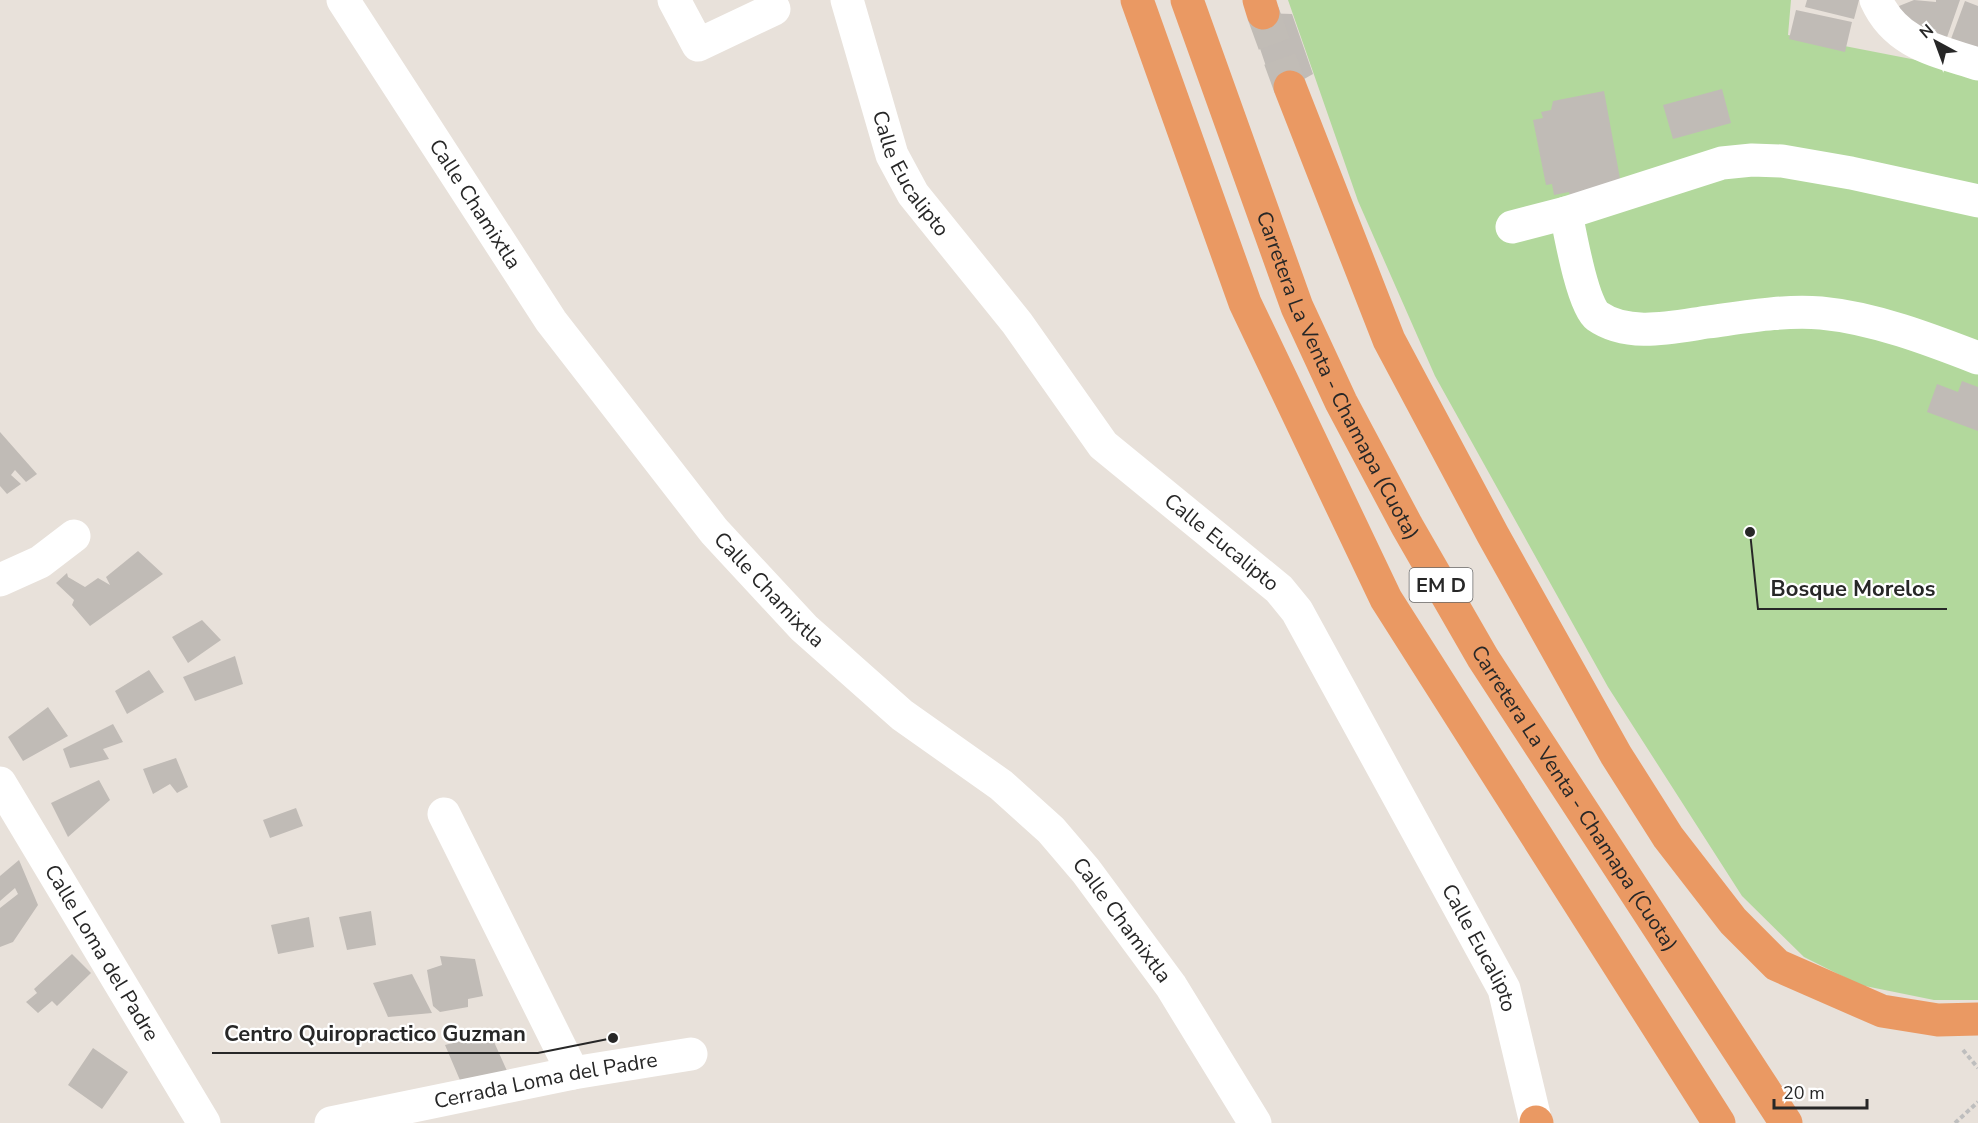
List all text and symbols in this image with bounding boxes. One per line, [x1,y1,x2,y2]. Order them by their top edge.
north arrow [1906,12,1966,72]
text: N [1915,19,1939,44]
street label: Calle Eucalipto [866,107,956,242]
street label: Calle Chamixtla [423,134,528,274]
street label: Carretera La Venta - Chamapa (Cuota) [1250,207,1426,545]
street label: Calle Eucalipto [1158,487,1285,598]
street label: Calle Chamixtla [708,526,831,654]
road number: EM D [1410,568,1472,602]
callout: Bosque Morelos [1758,569,1947,609]
text: Bosque Morelos [1771,574,1935,604]
street label: Carretera La Venta - Chamapa (Cuota) [1465,640,1684,957]
street label: Calle Chamixtla [1066,851,1178,988]
street label: Calle Loma del Padre [38,859,166,1046]
street label: Calle Eucalipto [1435,879,1523,1015]
callout: Centro Quiropractico Guzman [212,1013,538,1053]
text: Centro Quiropractico Guzman [224,1019,526,1049]
street label: Cerrada Loma del Padre [432,1046,659,1115]
scale bar [1774,1072,1867,1110]
text: 20 m [1783,1081,1825,1105]

